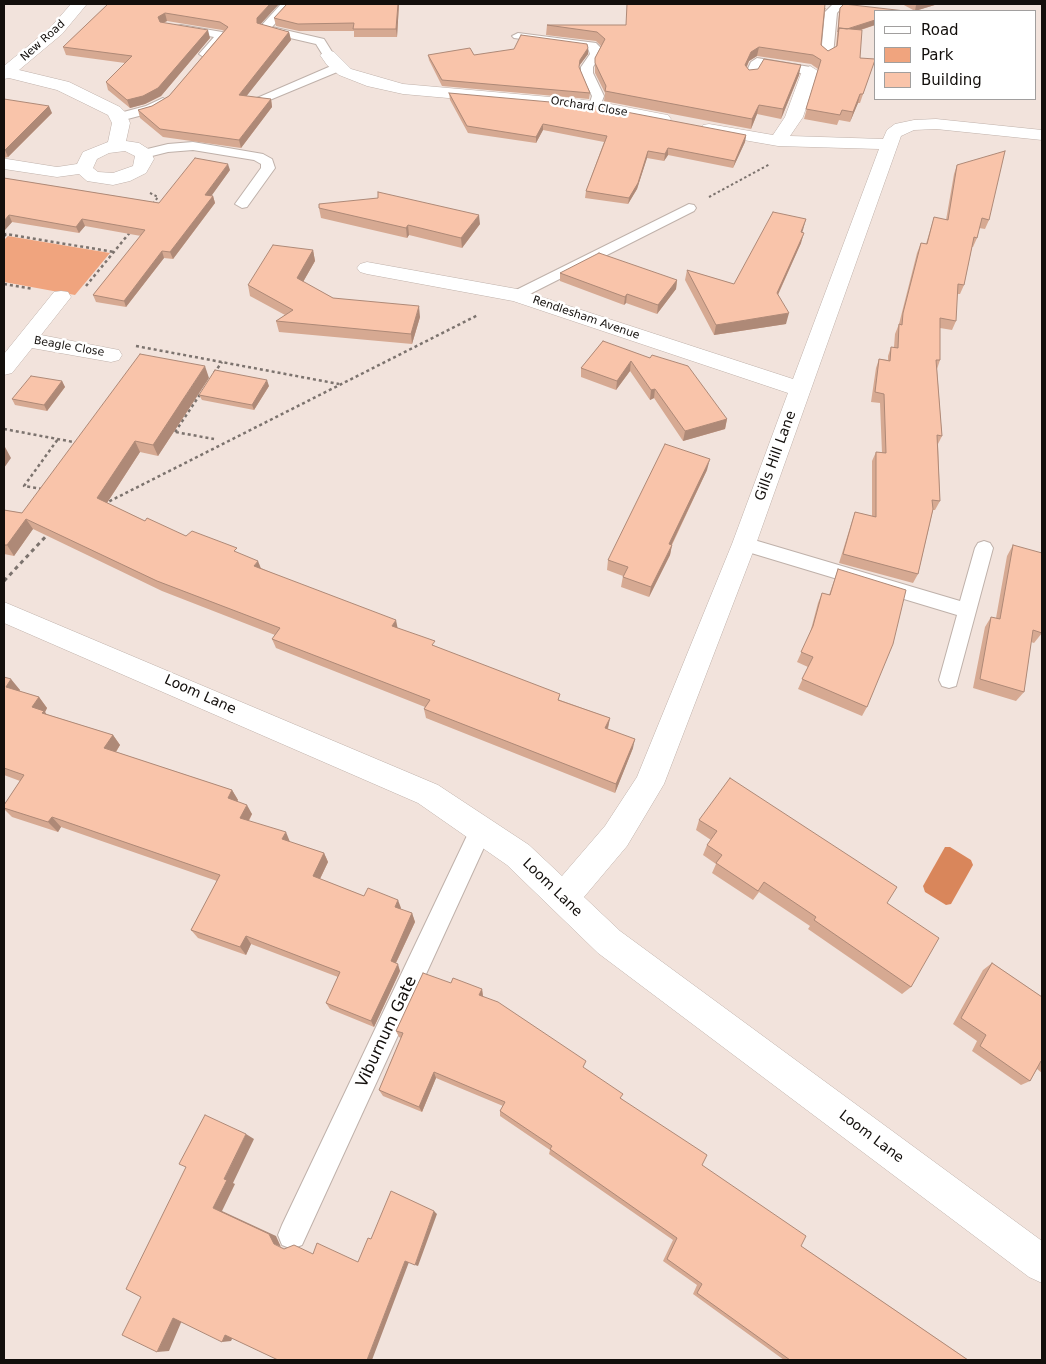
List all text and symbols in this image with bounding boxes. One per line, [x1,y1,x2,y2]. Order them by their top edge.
legend [874,10,1036,100]
street label: New Road [18,18,68,64]
text: Road [921,21,959,39]
text: Park [921,46,953,64]
text: Building [921,71,982,89]
street label: Orchard Close [550,94,628,120]
street label: Rendlesham Avenue [531,293,641,343]
street label: Beagle Close [33,334,105,360]
street label: Gills Hill Lane [752,409,800,503]
street label: Loom Lane [162,672,238,718]
street label: Loom Lane [519,855,585,921]
street label: Viburnum Gate [353,973,421,1091]
street label: Loom Lane [835,1107,907,1167]

